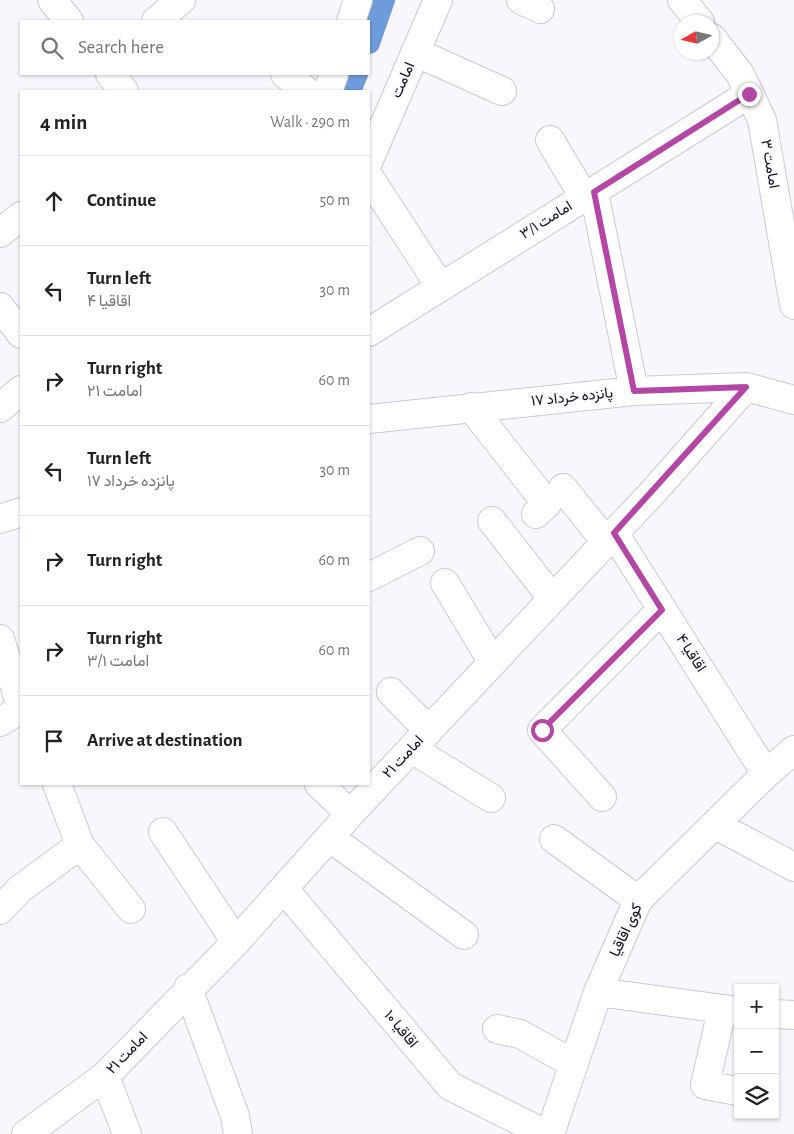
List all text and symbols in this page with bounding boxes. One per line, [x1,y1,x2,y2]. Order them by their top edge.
north arrow [674,15,719,60]
search box [20,20,370,75]
icon: search [38,34,66,62]
text: Search here [78,38,164,57]
street label: امامت [389,60,417,100]
route end [738,83,761,106]
text: 4 min [40,112,87,133]
text: Walk · 290 m [270,114,350,130]
street label: امامت ۳ [758,138,782,190]
icon: ahead [40,187,68,215]
text: Continue [87,191,156,210]
text: 50 m [319,192,350,208]
street label: امامت ۳/۱ [517,198,575,242]
text: Turn left [87,269,151,288]
icon: left [40,277,68,305]
text: 30 m [320,282,350,298]
text: اقاقیا ۴ [87,293,131,309]
text: Turn right [87,359,162,378]
icon: right [40,367,68,395]
text: 60 m [319,372,350,388]
text: امامت ۲۱ [87,383,142,399]
street label: پانزده خرداد ۱۷ [530,385,614,411]
text: Turn left [87,449,151,468]
icon: left [40,457,68,485]
text: 30 m [320,462,350,478]
text: پانزده خرداد ۱۷ [87,473,175,489]
icon: right [40,547,68,575]
text: Turn right [87,551,162,570]
text: 60 m [319,552,350,568]
text: Turn right [87,629,162,648]
street label: اقاقیا ۴ [673,631,709,675]
icon: right [40,637,68,665]
text: 60 m [319,642,350,658]
text: امامت ۳/۱ [87,653,149,669]
route start [531,719,554,742]
icon: arrive [40,727,68,755]
text: Arrive at destination [87,731,243,750]
street label: امامت ۲۱ [380,733,426,781]
street label: کوی اقاقیا [607,901,647,960]
map controls [734,984,779,1119]
button: + [734,984,779,1029]
street label: اقاقیا ۱۰ [380,1007,421,1051]
street label: امامت ۲۱ [104,1029,150,1077]
button: − [734,1029,779,1074]
button: layers [734,1074,779,1119]

